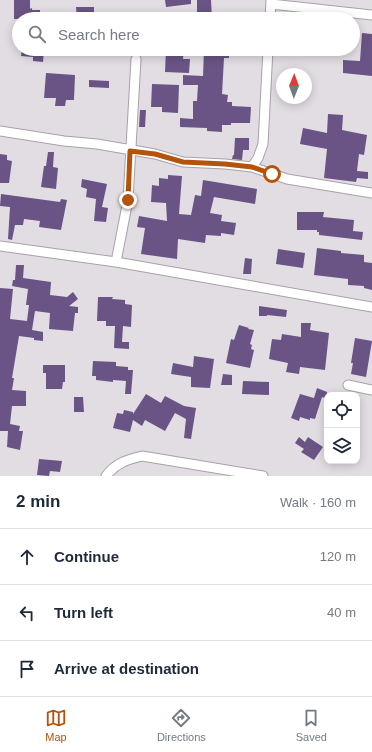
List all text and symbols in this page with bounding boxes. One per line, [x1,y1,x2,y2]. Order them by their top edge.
search box [12,12,360,56]
icon: search [26,23,48,45]
text: Search here [58,26,140,43]
north arrow [276,68,312,104]
route start [263,165,281,183]
route end [119,191,137,209]
map controls [324,392,360,464]
button: locate [324,392,360,428]
button: layers [324,428,360,464]
text: 2 min [16,492,60,511]
text: Walk · 160 m [280,495,356,510]
icon: ahead [16,546,38,568]
text: Continue [54,548,119,565]
text: 120 m [320,549,356,564]
icon: left [16,602,38,624]
text: Turn left [54,604,113,621]
text: 40 m [327,605,356,620]
icon: arrive [16,658,38,680]
text: Arrive at destination [54,660,199,677]
tab: Map [45,707,67,743]
tab: Directions [157,707,206,743]
tab: Saved [296,707,327,743]

